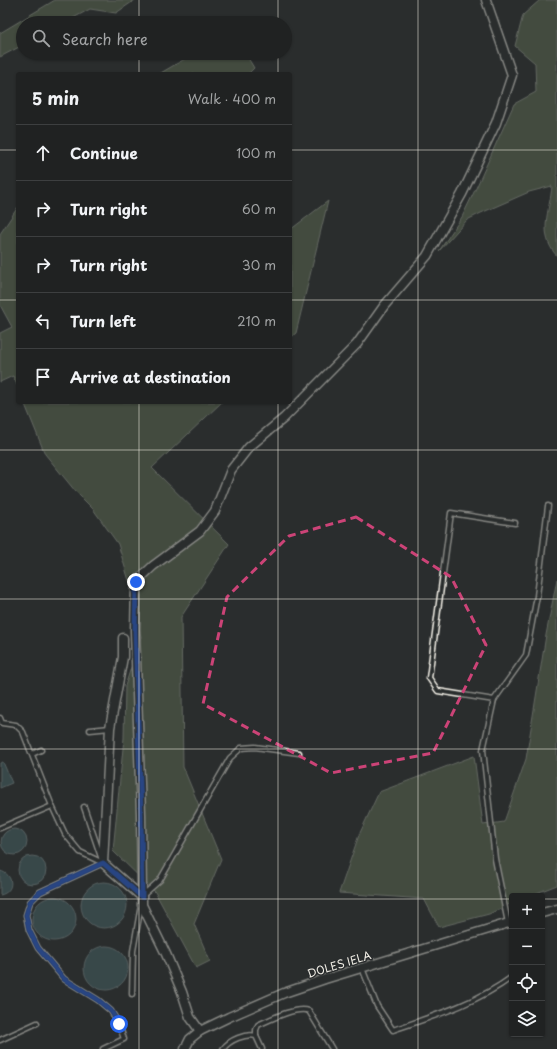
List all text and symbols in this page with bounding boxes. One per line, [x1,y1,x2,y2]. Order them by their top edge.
search box [16,16,292,60]
icon: search [30,27,52,49]
text: Search here [62,27,148,50]
text: 5 min [32,85,79,111]
text: Walk · 400 m [188,89,276,108]
text: Continue [70,141,138,164]
icon: ahead [32,142,54,164]
text: 100 m [236,143,276,162]
text: Turn right [70,197,147,220]
icon: right [32,198,54,220]
text: 60 m [242,199,276,218]
text: Turn right [70,253,147,276]
icon: right [32,254,54,276]
text: 30 m [242,255,276,274]
text: Turn left [70,309,136,332]
icon: left [32,310,54,332]
text: 210 m [237,311,276,330]
text: Arrive at destination [70,365,231,388]
icon: arrive [32,366,54,388]
route end [127,573,145,591]
map controls [509,893,545,1037]
button: + [509,893,545,929]
button: − [509,929,545,965]
street label: DOLES IELA [305,946,373,982]
button: locate [509,965,545,1001]
button: layers [509,1001,545,1037]
route start [110,1015,128,1033]

